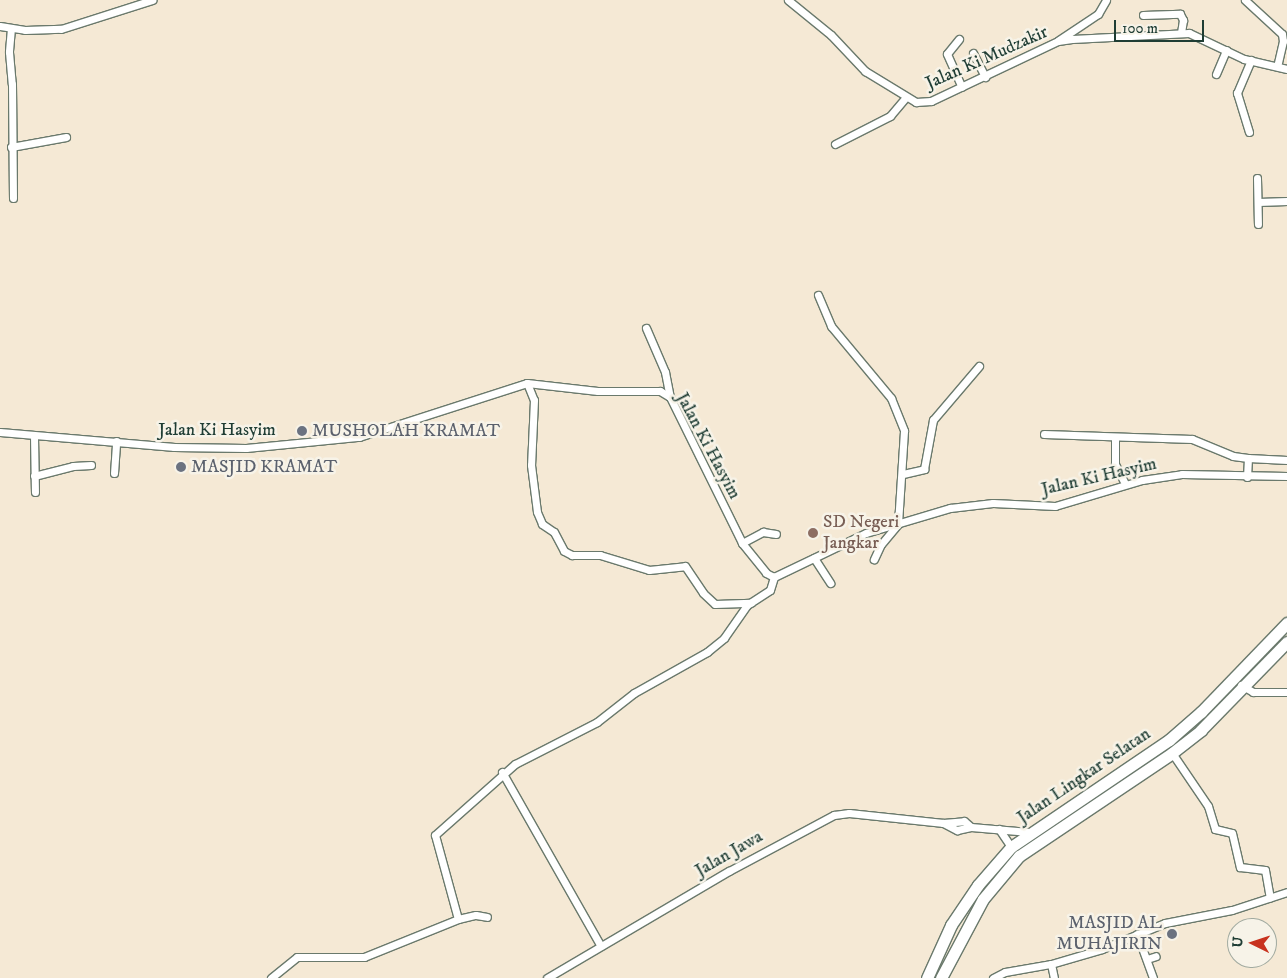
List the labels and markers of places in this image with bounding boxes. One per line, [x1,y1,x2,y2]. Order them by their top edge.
place label: MUSHOLAH KRAMAT [312,420,500,442]
marker: MUSHOLAH KRAMAT [296,425,308,437]
place label: MASJID KRAMAT [191,456,337,478]
marker: MASJID KRAMAT [175,461,187,473]
place label: SD Negeri Jangkar [823,512,899,554]
marker: SD Negeri Jangkar [807,527,819,539]
place label: MASJID AL MUHAJIRIN [1056,913,1162,956]
marker: MASJID AL MUHAJIRIN [1166,928,1178,940]

